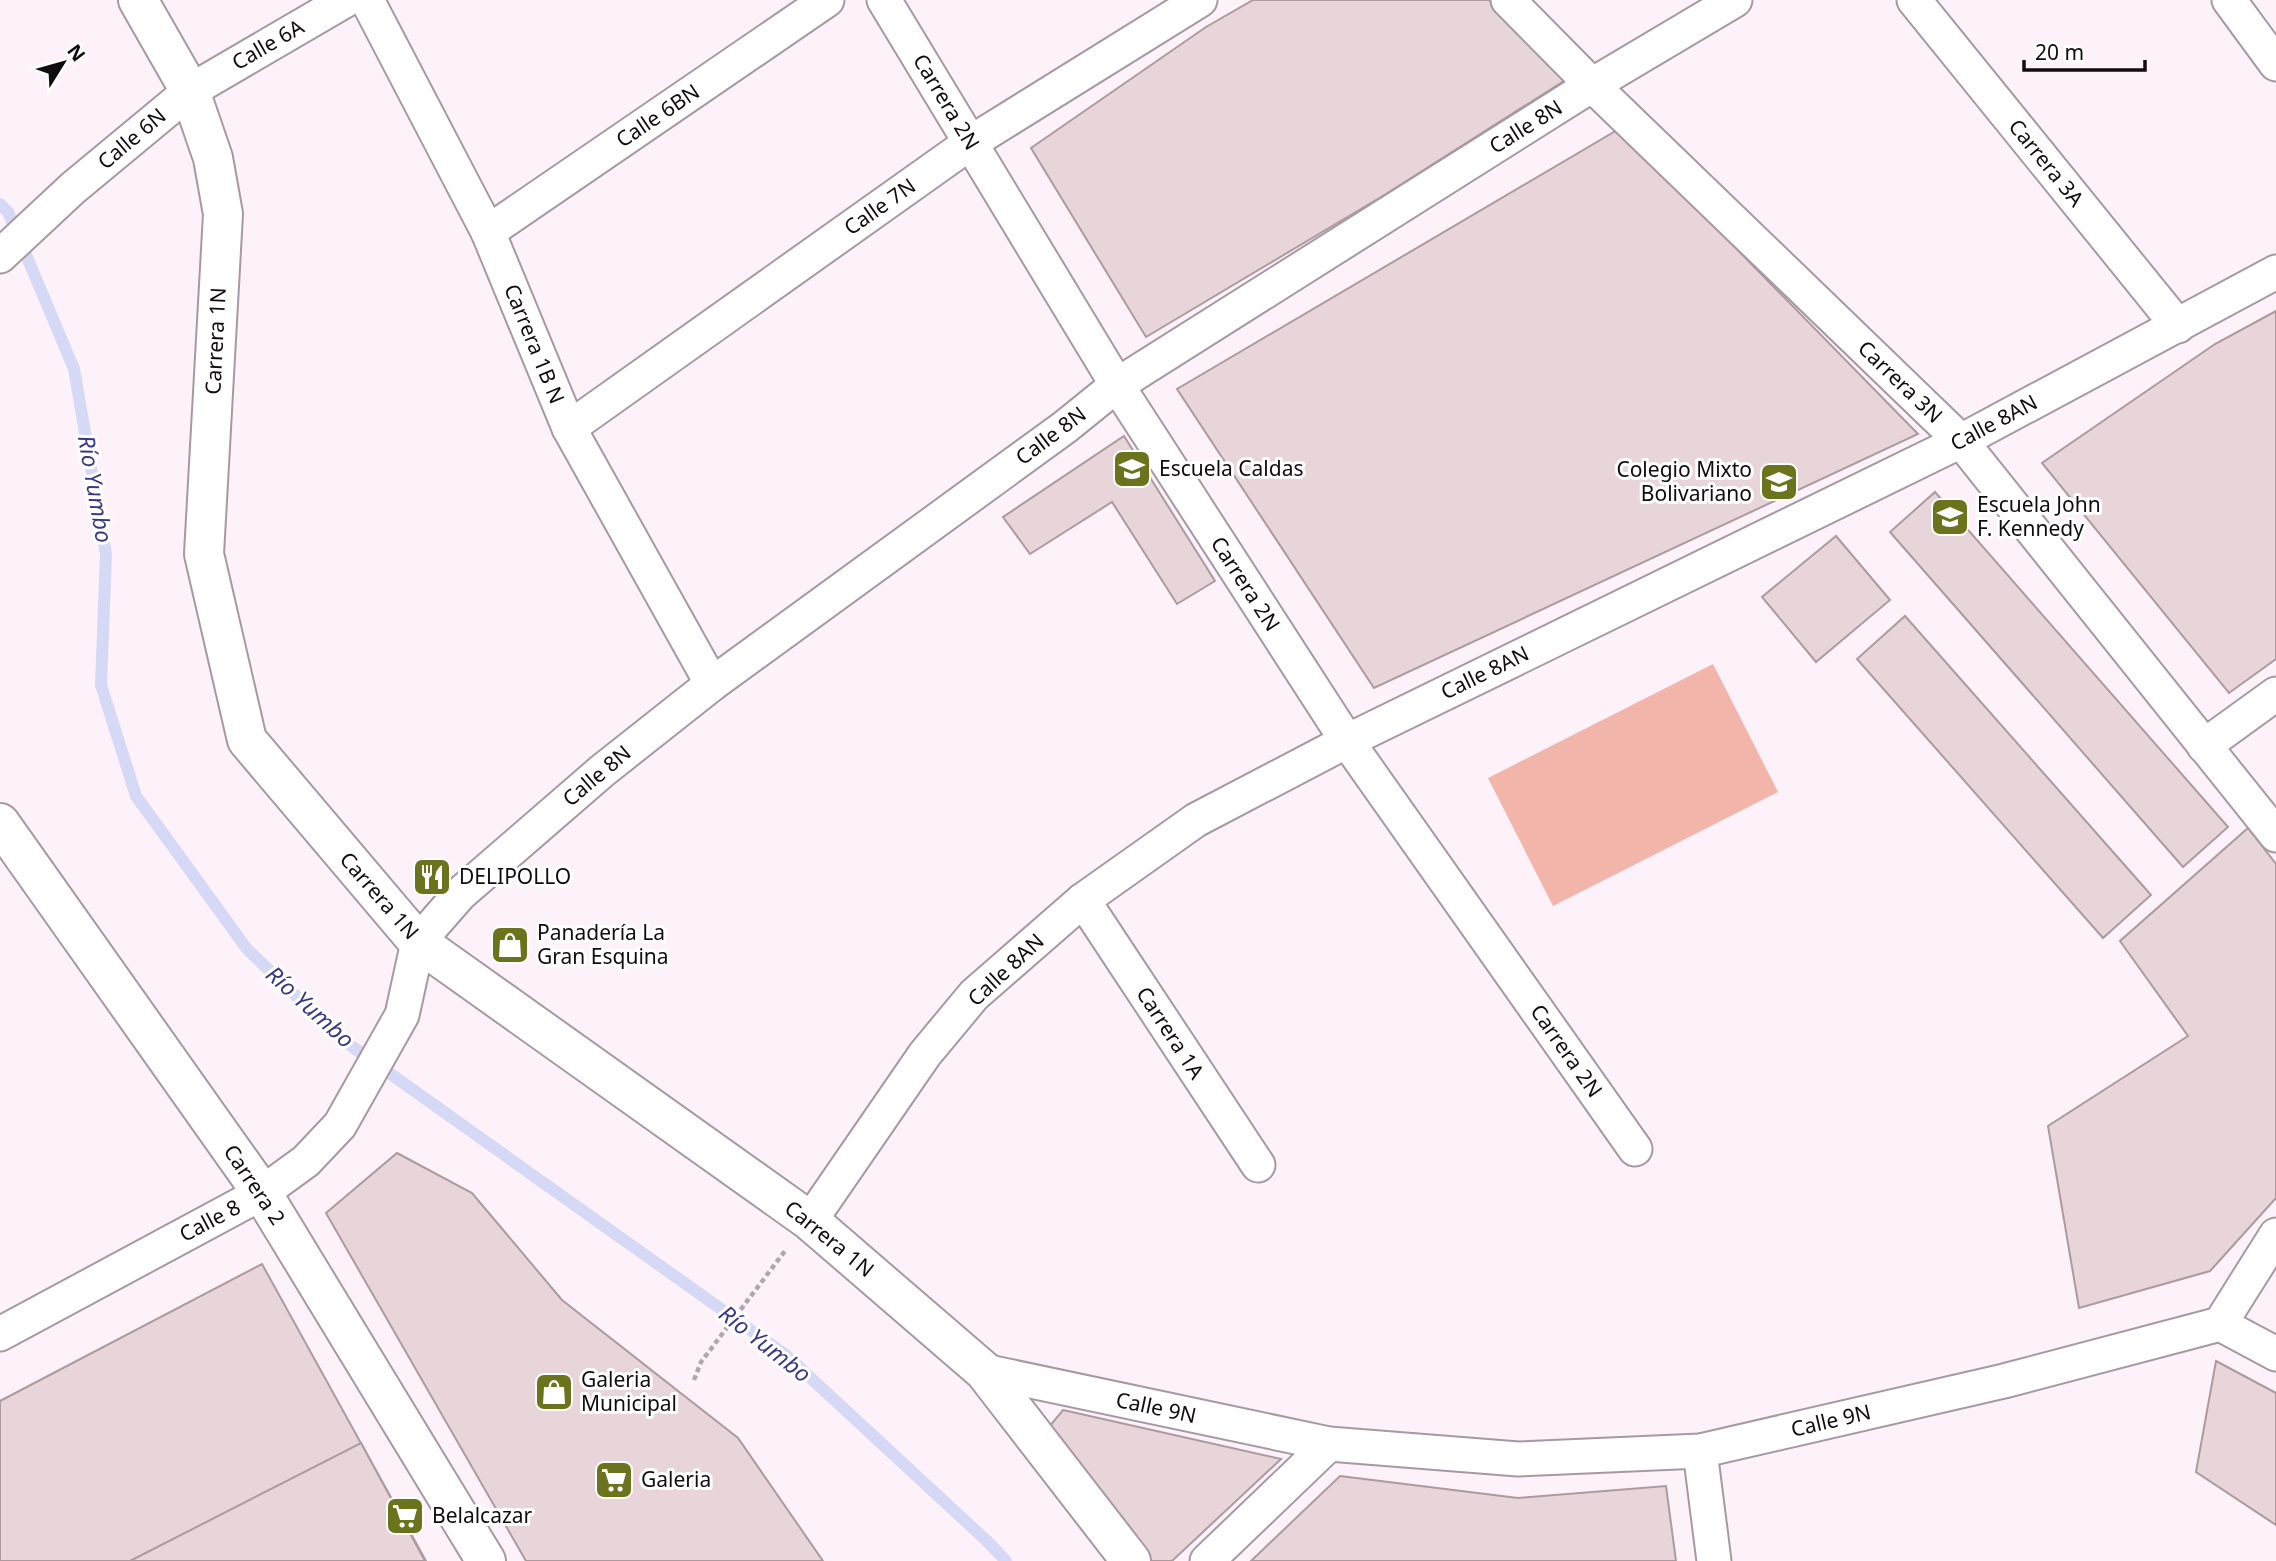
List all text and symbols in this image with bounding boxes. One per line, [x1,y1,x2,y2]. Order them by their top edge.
street label: Calle 6A [226,12,309,76]
north arrow [28,28,98,98]
scale bar [2024,28,2145,72]
text: 20 m [2035,38,2084,66]
text: N [62,39,92,67]
street label: Carrera 2N [907,48,986,155]
street label: Calle 6BN [610,77,705,153]
street label: Calle 8N [1484,93,1567,160]
street label: Calle 6N [91,101,171,175]
street label: Carrera 3A [2003,113,2091,212]
street label: Calle 7N [838,171,921,241]
street label: Carrera 1B N [498,280,572,407]
street label: Carrera 1N [198,287,232,395]
street label: Carrera 3N [1852,334,1949,429]
street label: Calle 8AN [1945,388,2042,457]
street label: Calle 8N [1010,400,1091,471]
water label: Río Yumbo [71,432,121,545]
school or university icon: Escuela Caldas [1111,448,1153,490]
place label: Escuela Caldas [1159,454,1304,482]
place label: Colegio Mixto Bolivariano [1616,455,1752,507]
school or university icon: Colegio Mixto Bolivariano [1758,461,1800,503]
place label: Escuela John F. Kennedy [1977,490,2101,542]
school or university icon: Escuela John F. Kennedy [1929,496,1971,538]
street label: Carrera 2N [1205,531,1287,636]
street label: Calle 8AN [1436,639,1533,705]
street label: Calle 8N [556,738,636,812]
street label: Carrera 1N [334,846,426,945]
restaurant icon: DELIPOLLO [411,856,453,898]
place label: DELIPOLLO [459,862,571,890]
place label: Panadería La Gran Esquina [537,918,669,970]
shop icon: Panadería La Gran Esquina [489,924,531,966]
street label: Calle 8AN [961,927,1049,1012]
water label: Río Yumbo [260,958,362,1055]
street label: Carrera 1A [1131,981,1211,1084]
street label: Carrera 2N [1525,998,1609,1102]
street label: Carrera 2 [218,1139,292,1230]
street label: Calle 8 [174,1192,245,1248]
street label: Carrera 1N [779,1194,880,1283]
water label: Río Yumbo [713,1297,818,1389]
place label: Galeria Municipal [581,1365,677,1417]
shop icon: Galeria Municipal [533,1371,575,1413]
street label: Calle 9N [1114,1385,1199,1429]
street label: Calle 9N [1788,1397,1873,1443]
supermarket icon: Galeria [593,1459,635,1501]
place label: Galeria [641,1465,711,1493]
supermarket icon: Belalcazar [384,1495,426,1537]
place label: Belalcazar [432,1501,533,1529]

